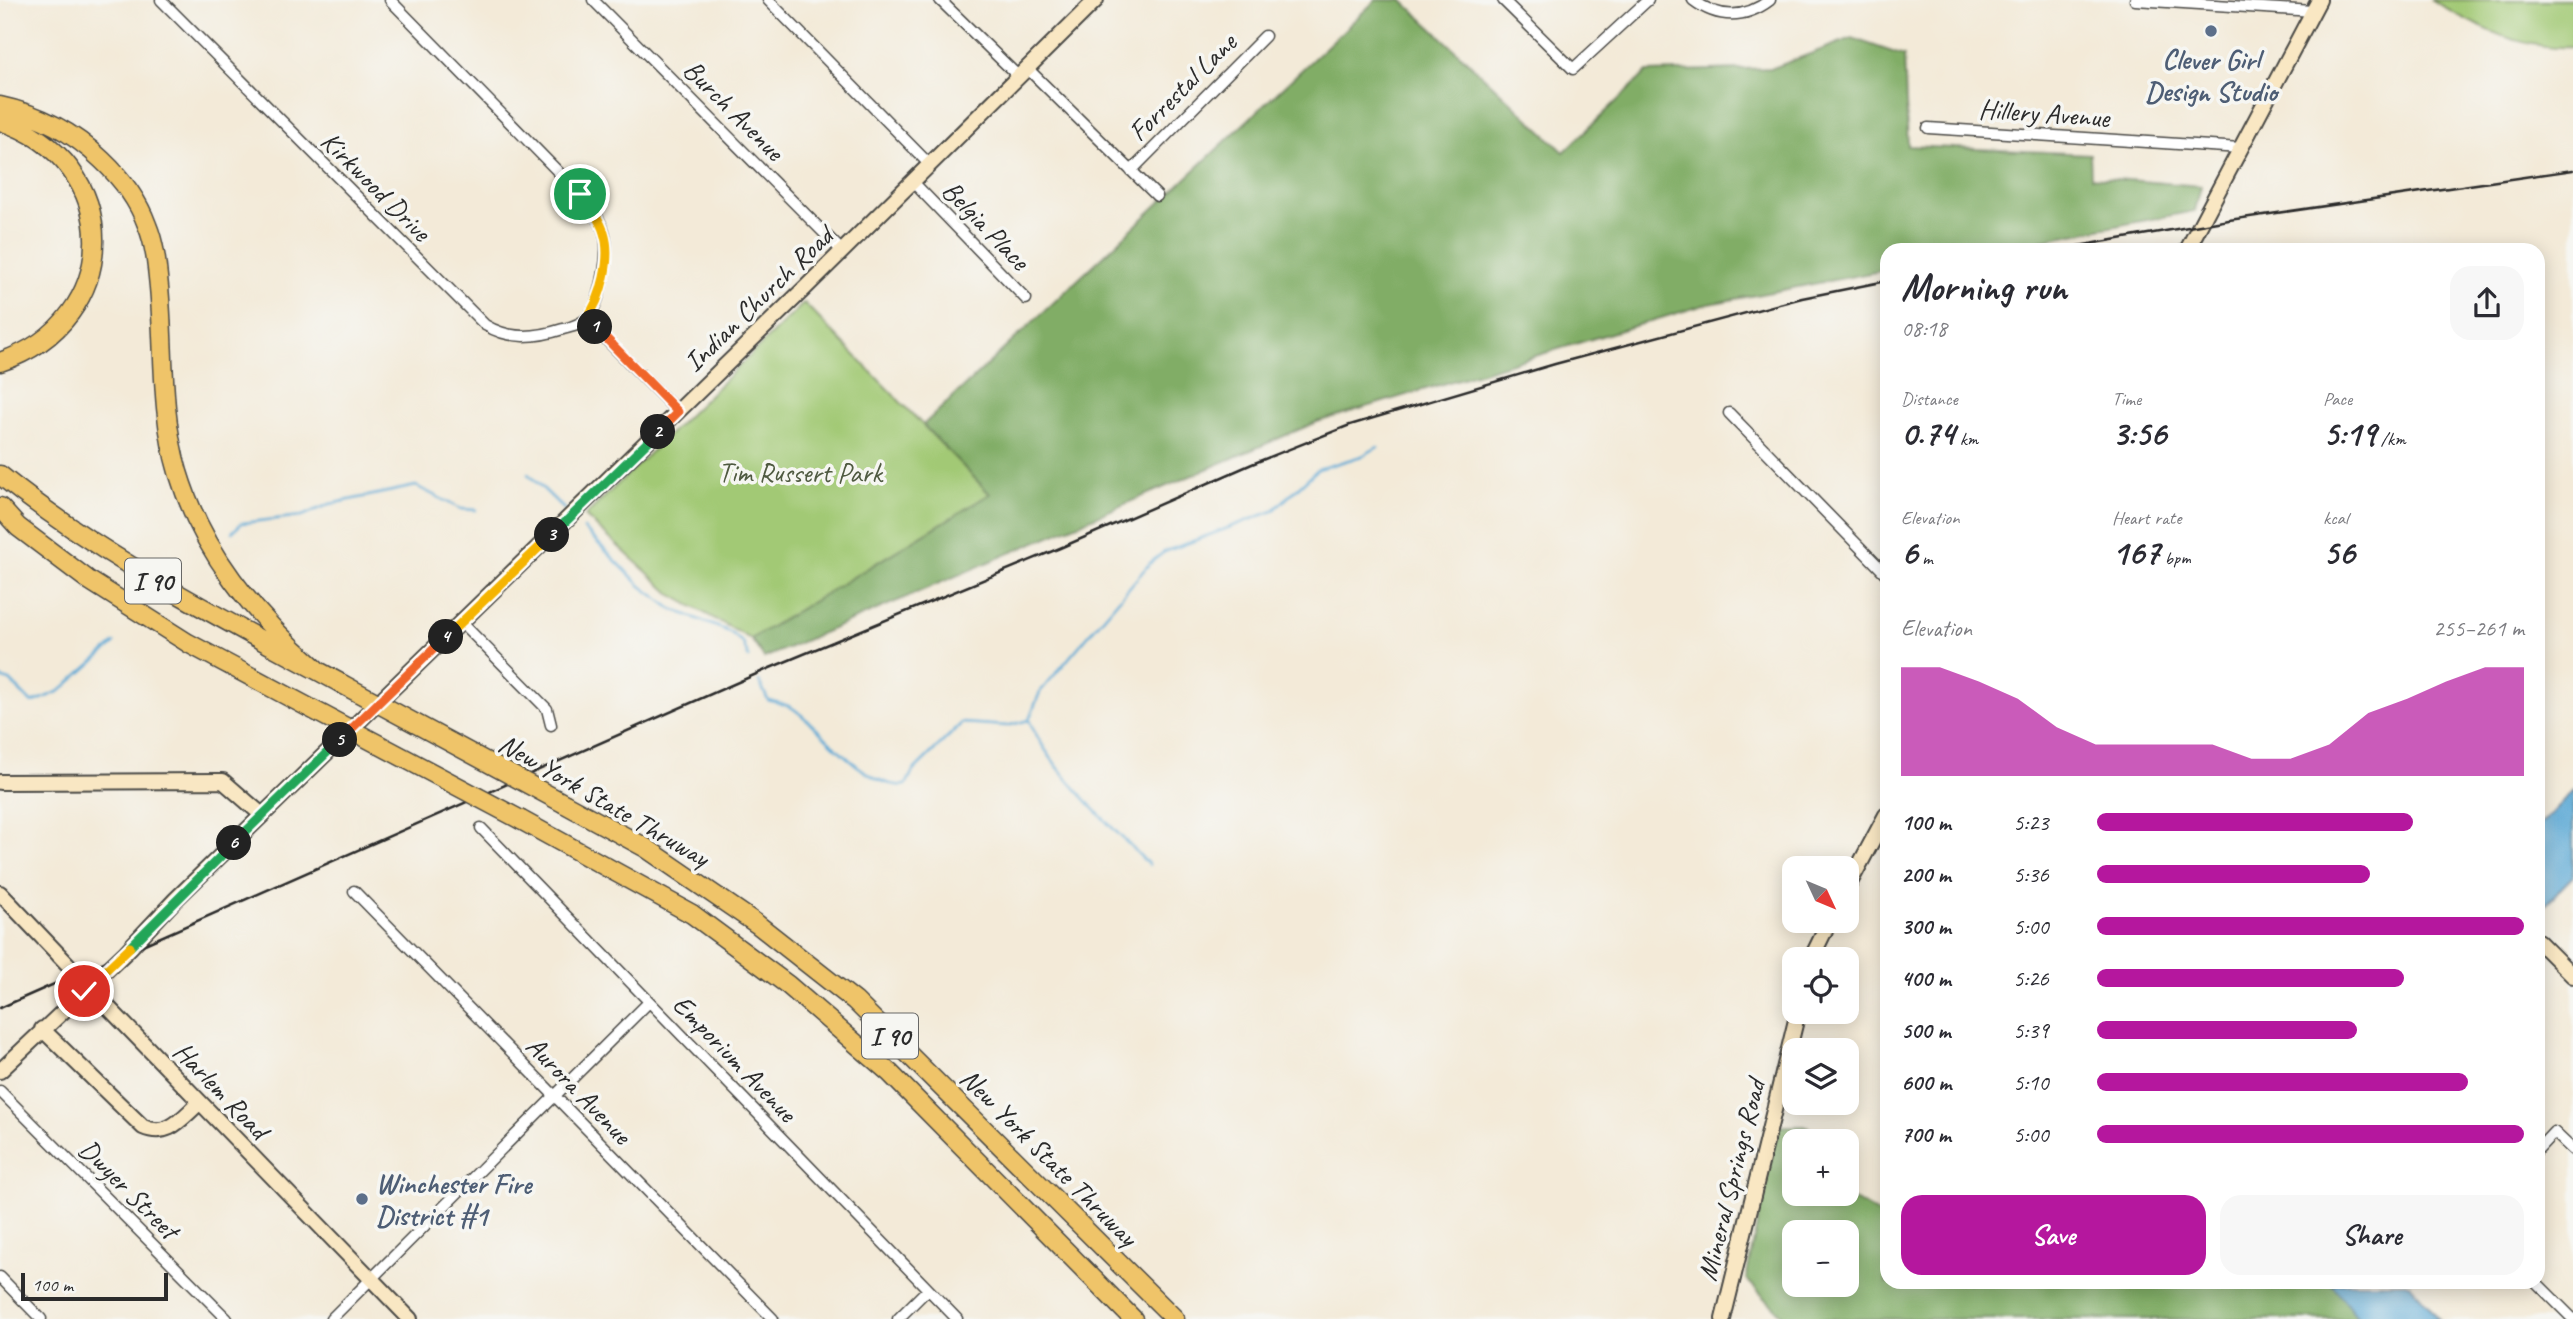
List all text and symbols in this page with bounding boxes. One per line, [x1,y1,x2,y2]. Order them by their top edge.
marker: Clever Girl Design Studio [2203,23,2219,39]
street label: Forrestal Lane [1120,24,1245,149]
place label: Clever Girl Design Studio [2145,42,2280,109]
street label: Burch Avenue [676,52,793,169]
street label: Hillery Avenue [1978,91,2112,135]
street label: Kirkwood Drive [314,124,440,250]
pin [550,164,610,224]
street label: Belgia Place [935,173,1038,278]
icon: arrive [561,175,599,213]
street label: Indian Church Road [676,216,843,379]
text: Morning run [1901,264,2067,311]
button: share [2450,266,2524,340]
pin: 1 [578,310,612,344]
text: 1 [590,314,599,338]
text: 08:18 [1901,314,1947,343]
text: Distance [1901,387,1958,411]
text: Time [2112,387,2141,411]
text: Pace [2323,387,2352,411]
text: 0.74 [1901,411,1955,456]
text: 3:56 [2112,411,2166,456]
text: 5:19 [2323,411,2376,456]
pin: 2 [640,414,676,450]
text: 2 [653,419,662,443]
text: km [1955,427,1978,451]
text: /km [2376,427,2406,451]
park label: Tim Russert Park [718,455,885,490]
text: Elevation [1901,506,1959,530]
text: Heart rate [2112,506,2181,530]
text: kcal [2323,506,2348,530]
pin: 3 [534,518,570,552]
text: 3 [547,522,556,546]
text: 6 [1901,530,1918,575]
text: 167 [2112,530,2160,575]
text: 56 [2323,530,2355,575]
text: m [1918,546,1933,570]
text: bpm [2160,546,2191,570]
road number: I 90 [125,558,181,604]
text: Elevation [1901,614,1972,643]
text: 255–261 m [2433,614,2524,643]
pin: 4 [428,620,464,654]
text: 4 [441,624,450,648]
pin: 5 [322,722,358,758]
street label: New York State Thruway [493,726,718,876]
text: 5 [335,727,344,751]
text: 100 m [1901,808,1951,837]
text: 5:23 [2013,808,2049,837]
pin: 6 [216,826,252,860]
text: 6 [229,830,238,854]
north arrow [1782,856,1858,933]
map controls [1782,856,1859,1297]
text: 200 m [1901,860,1951,889]
text: 5:36 [2013,860,2049,889]
text: 300 m [1901,912,1951,941]
text: 5:00 [2013,912,2049,941]
button: locate [1782,947,1859,1024]
pin [54,961,114,1021]
text: 400 m [1901,964,1951,993]
text: 5:26 [2013,964,2049,993]
icon: check [65,972,103,1010]
street label: Emporium Avenue [666,987,806,1130]
road number: I 90 [862,1014,918,1058]
text: 500 m [1901,1016,1950,1045]
text: 5:39 [2013,1016,2049,1045]
street label: Aurora Avenue [519,1029,640,1153]
street label: Harlem Road [166,1034,279,1149]
button: layers [1782,1038,1859,1115]
street label: New York State Thruway [953,1061,1147,1255]
text: 600 m [1901,1068,1951,1097]
text: 5:10 [2013,1068,2049,1097]
street label: Mineral Springs Road [1689,1072,1774,1284]
text: 700 m [1901,1120,1951,1149]
text: 5:00 [2013,1120,2049,1149]
button: + [1782,1129,1859,1206]
street label: Dwyer Street [72,1132,189,1249]
place label: Winchester Fire District #1 [376,1166,534,1233]
marker: Winchester Fire District #1 [354,1191,370,1207]
button: Save [1901,1195,2206,1275]
button: Share [2220,1195,2524,1275]
button: − [1782,1220,1859,1297]
scale bar [21,1270,168,1302]
text: 100 m [32,1273,73,1297]

